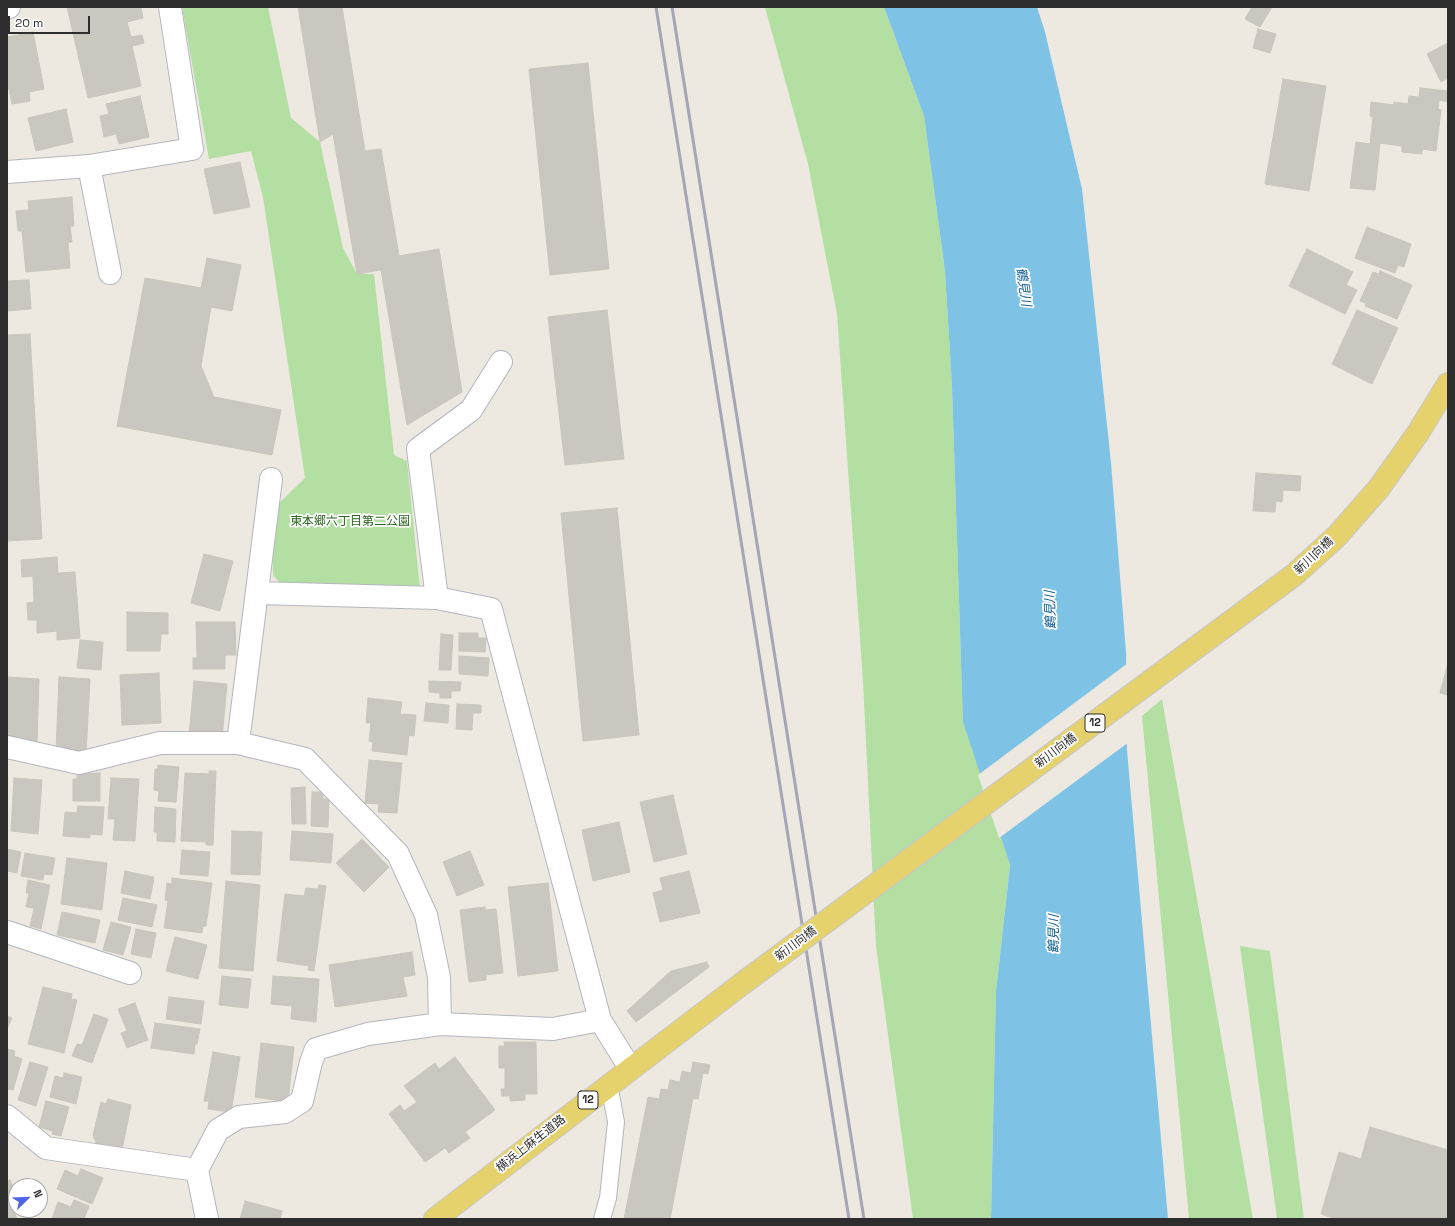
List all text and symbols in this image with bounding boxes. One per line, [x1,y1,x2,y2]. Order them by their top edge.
scale bar [10,8,92,34]
text: 20 m [15,15,43,31]
water label: 鶴見川 [1013,267,1033,307]
park label: 東本郷六丁目第二公園 [290,515,410,529]
street label: 新川向橋 [1292,534,1336,578]
water label: 鶴見川 [1043,590,1059,630]
road number: 12 [1085,714,1105,732]
street label: 新川向橋 [1032,731,1080,771]
water label: 鶴見川 [1046,915,1062,953]
street label: 新川向橋 [772,924,820,964]
road number: 12 [578,1091,598,1109]
street label: 横浜上麻生道路 [493,1112,569,1176]
north arrow [8,1178,48,1218]
text: N [30,1188,46,1200]

